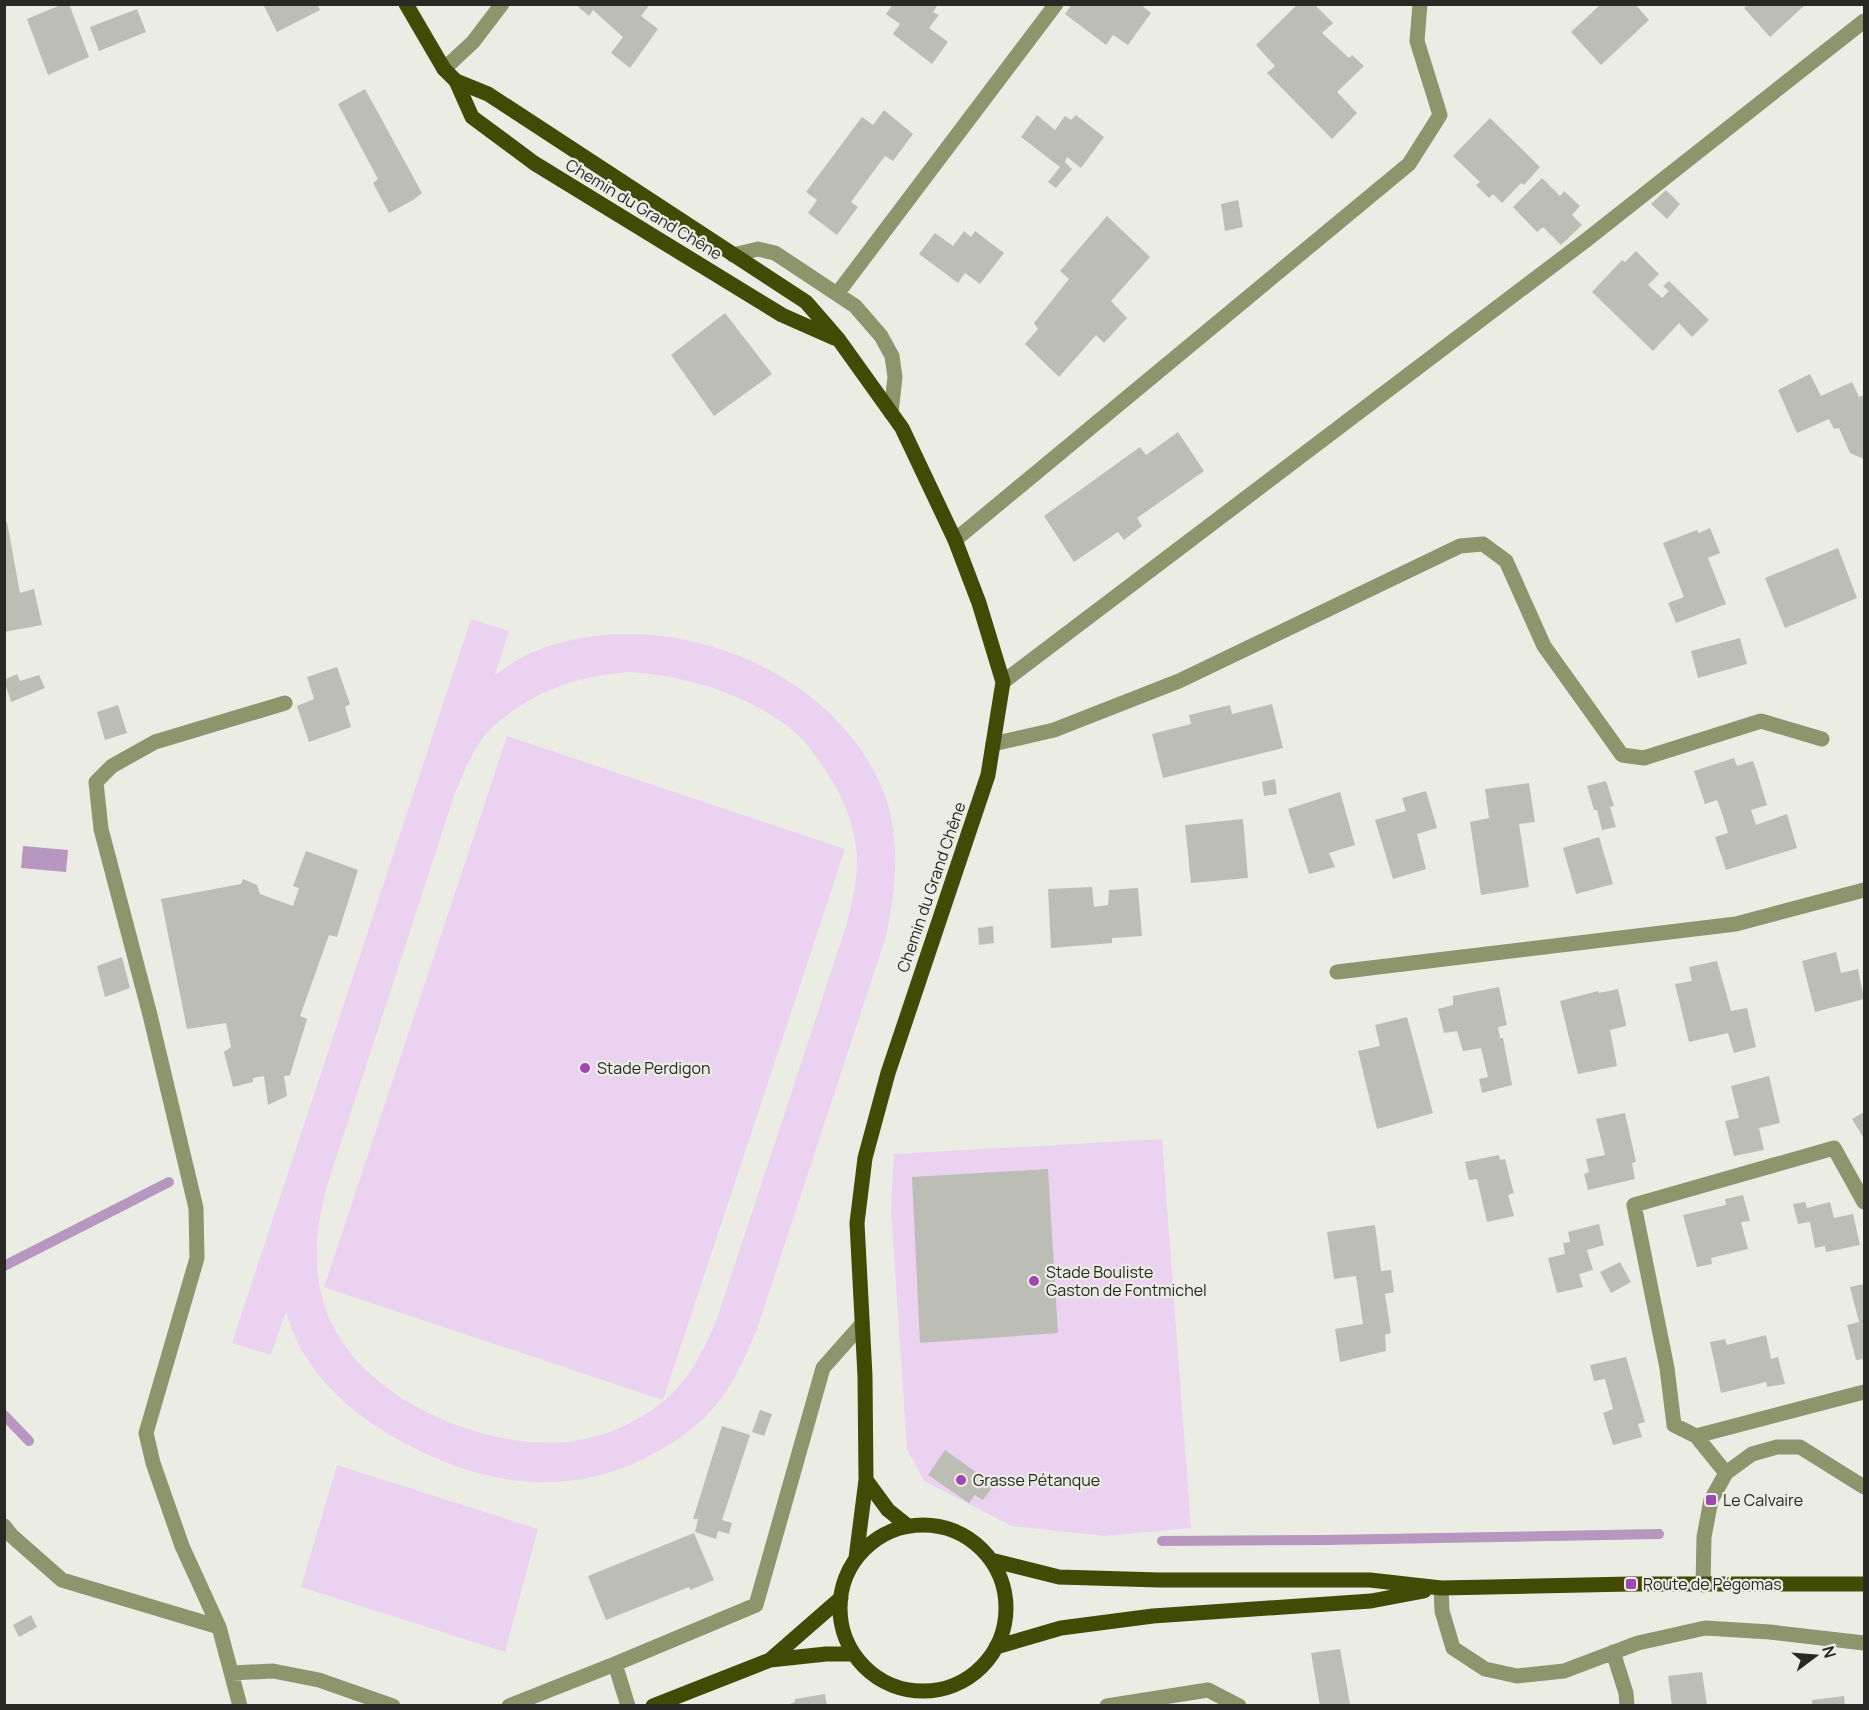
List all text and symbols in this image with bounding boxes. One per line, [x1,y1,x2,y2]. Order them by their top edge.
street label: Chemin du Grand Chêne [562,154,726,264]
street label: Chemin du Grand Chêne [891,799,971,975]
place label: Stade Perdigon [597,1057,710,1079]
marker: Stade Perdigon [578,1061,592,1075]
place label: Stade Bouliste Gaston de Fontmichel [1046,1261,1207,1301]
marker: Stade Bouliste Gaston de Fontmichel [1027,1274,1041,1288]
place label: Grasse Pétanque [973,1469,1100,1491]
marker: Grasse Pétanque [954,1473,968,1487]
place label: Le Calvaire [1723,1489,1803,1511]
marker: Le Calvaire [1704,1493,1718,1507]
place label: Route de Pégomas [1643,1573,1782,1595]
marker: Route de Pégomas [1624,1577,1638,1591]
north arrow [1785,1626,1845,1686]
text: N [1817,1643,1842,1660]

